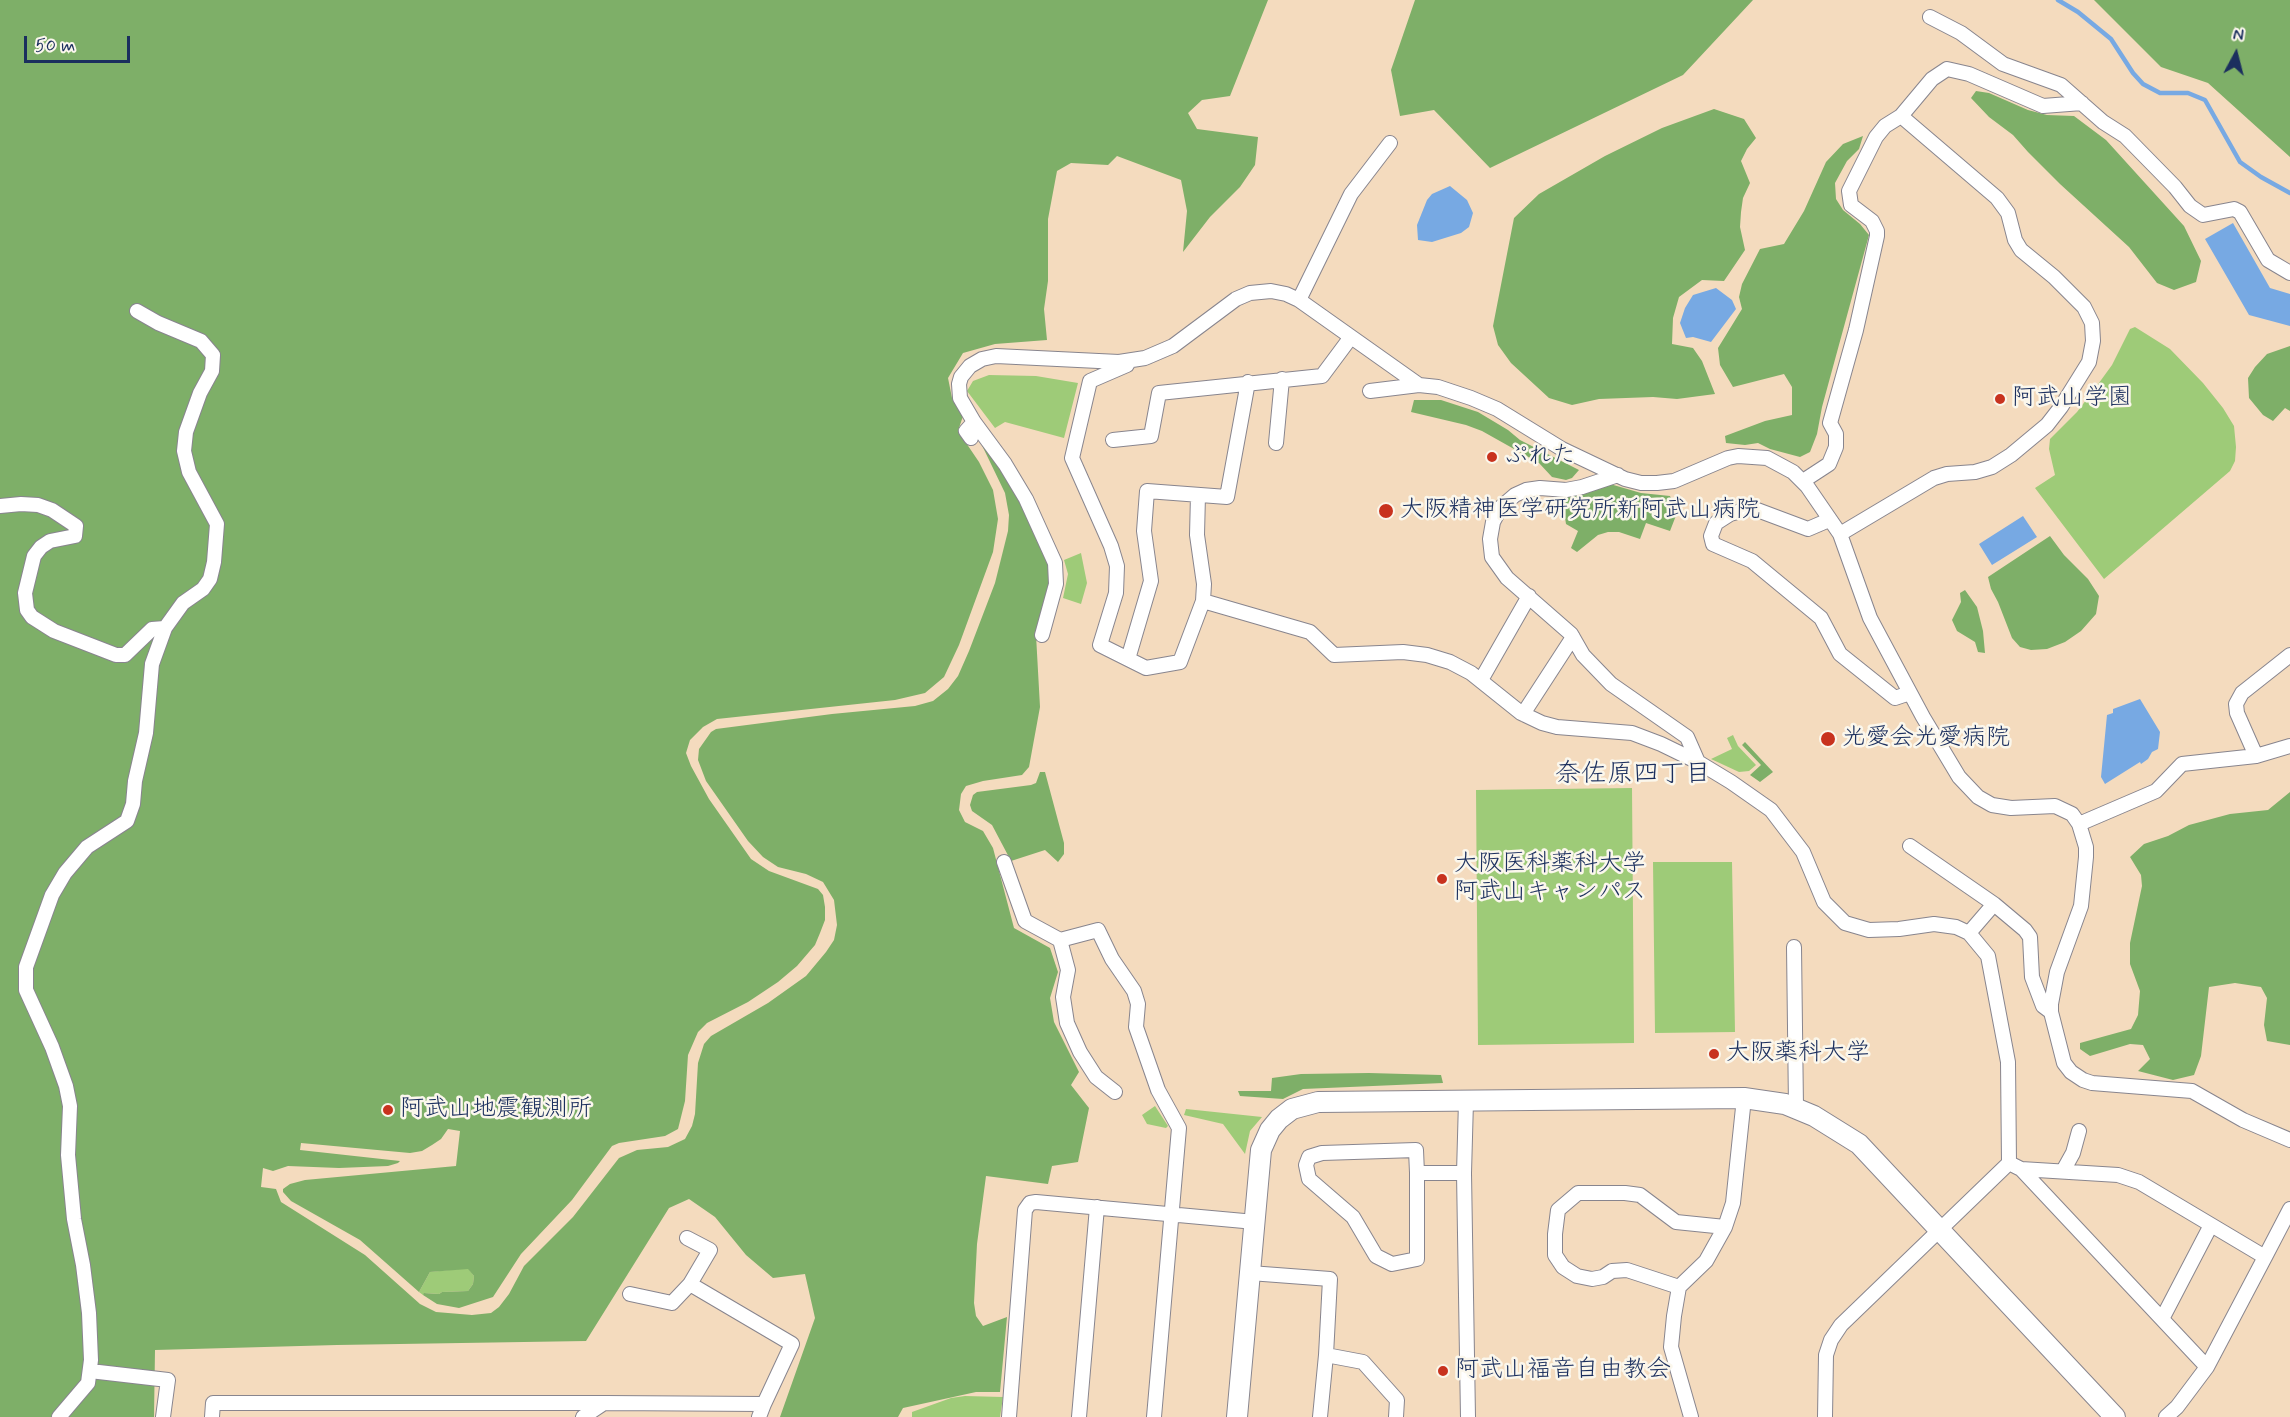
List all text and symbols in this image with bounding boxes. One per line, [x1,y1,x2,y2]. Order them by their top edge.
scale bar [27,24,134,62]
north arrow [2206,24,2266,84]
text: N [2232,25,2245,47]
text: 50 m [35,34,75,58]
place label: 阿武山学園 [2012,385,2132,413]
marker: 阿武山学園 [1993,392,2007,406]
place label: ぷれた [1504,443,1576,471]
marker: ぷれた [1485,450,1499,464]
place label: 大阪精神医学研究所新阿武山病院 [1400,497,1760,525]
marker: 大阪精神医学研究所新阿武山病院 [1377,502,1395,520]
place label: 光愛会光愛病院 [1842,725,2010,753]
marker: 光愛会光愛病院 [1819,730,1837,748]
district label: 奈佐原四丁目 [1555,760,1711,792]
place label: 大阪医科薬科大学 阿武山キャンパス [1454,851,1646,907]
marker: 大阪医科薬科大学 阿武山キャンパス [1435,872,1449,886]
place label: 大阪薬科大学 [1726,1040,1870,1068]
marker: 大阪薬科大学 [1707,1047,1721,1061]
place label: 阿武山地震観測所 [400,1096,592,1124]
marker: 阿武山地震観測所 [381,1103,395,1117]
place label: 阿武山福音自由教会 [1455,1357,1671,1385]
marker: 阿武山福音自由教会 [1436,1364,1450,1378]

